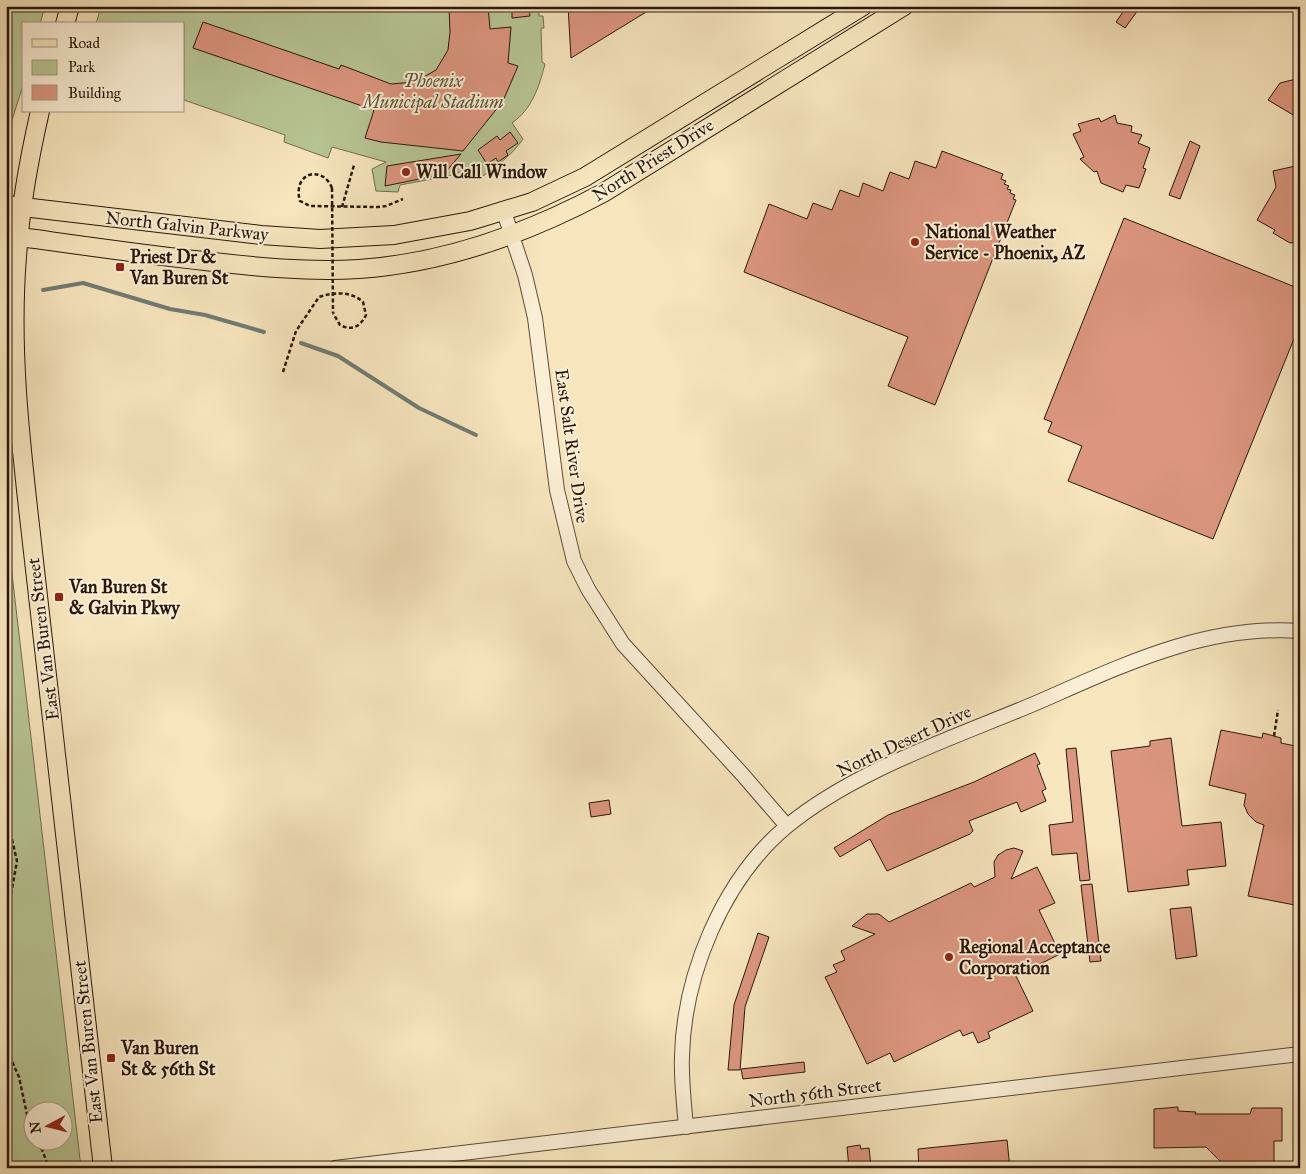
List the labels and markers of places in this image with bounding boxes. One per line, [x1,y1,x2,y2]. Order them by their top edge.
place label: Will Call Window [416,161,548,183]
marker: Will Call Window [400,166,412,178]
place label: National Weather Service - Phoenix, AZ [925,221,1086,264]
marker: National Weather Service - Phoenix, AZ [909,236,921,248]
place label: Priest Dr & Van Buren St [129,246,229,289]
marker: Priest Dr & Van Buren St [114,261,126,273]
place label: Van Buren St & Galvin Pkwy [68,576,181,620]
marker: Van Buren St & Galvin Pkwy [53,591,65,603]
place label: Regional Acceptance Corporation [959,936,1111,980]
marker: Regional Acceptance Corporation [943,951,955,963]
place label: Van Buren St & 56th St [120,1037,216,1080]
marker: Van Buren St & 56th St [105,1052,117,1064]

